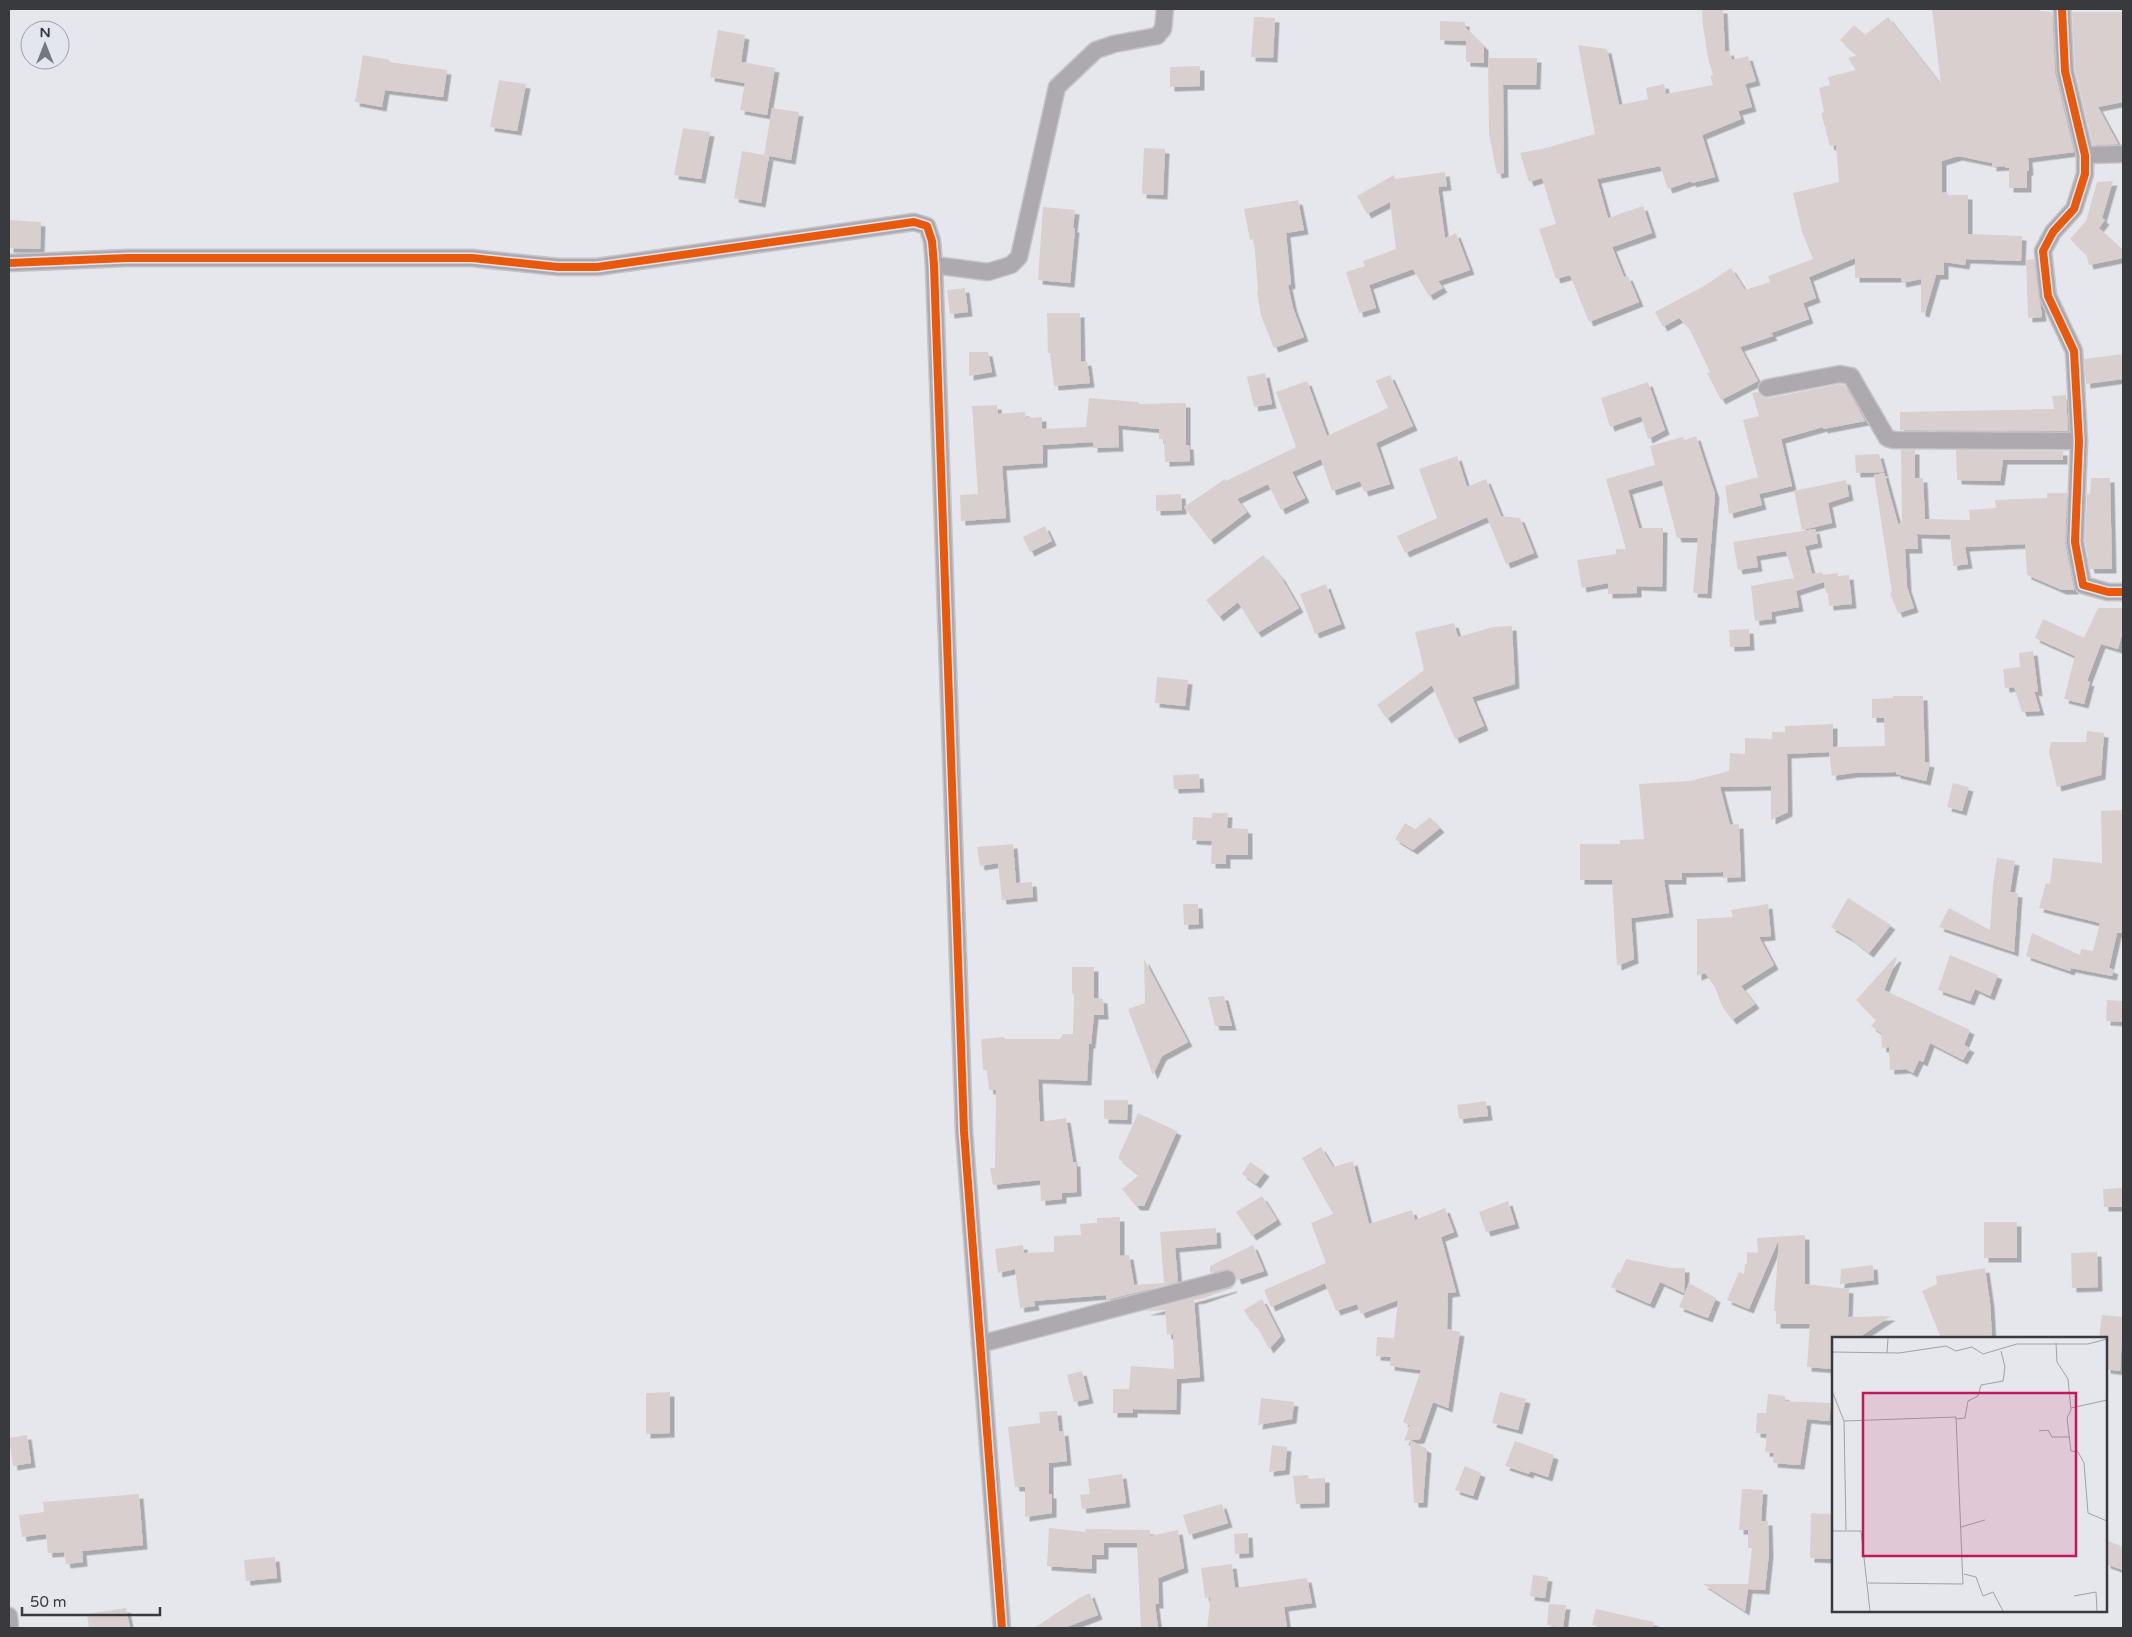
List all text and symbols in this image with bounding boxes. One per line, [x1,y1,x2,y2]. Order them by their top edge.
north arrow [20,20,70,70]
text: N [39,24,51,41]
inset map [1832,1337,2107,1612]
scale bar [22,1584,160,1616]
text: 50 m [30,1593,67,1611]

